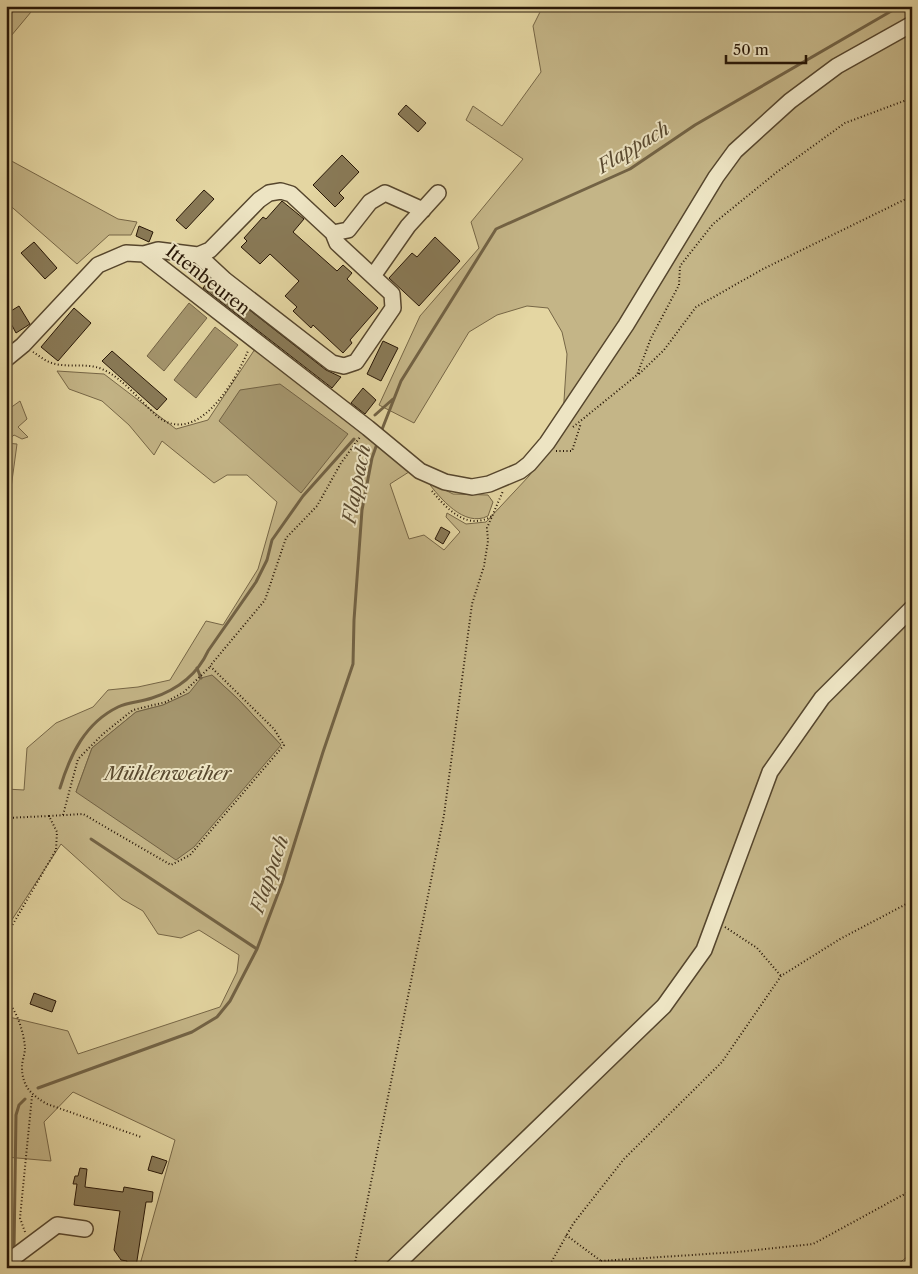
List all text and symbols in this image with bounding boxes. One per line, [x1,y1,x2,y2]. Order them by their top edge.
scale bar [726,32,806,64]
text: 50 m [733,40,769,59]
water label: Flappach [591,117,674,179]
street label: Ittenbeuren [161,240,255,320]
water label: Flappach [337,442,375,528]
water label: Mühlenweiher [103,762,232,785]
water label: Flappach [245,832,293,918]

